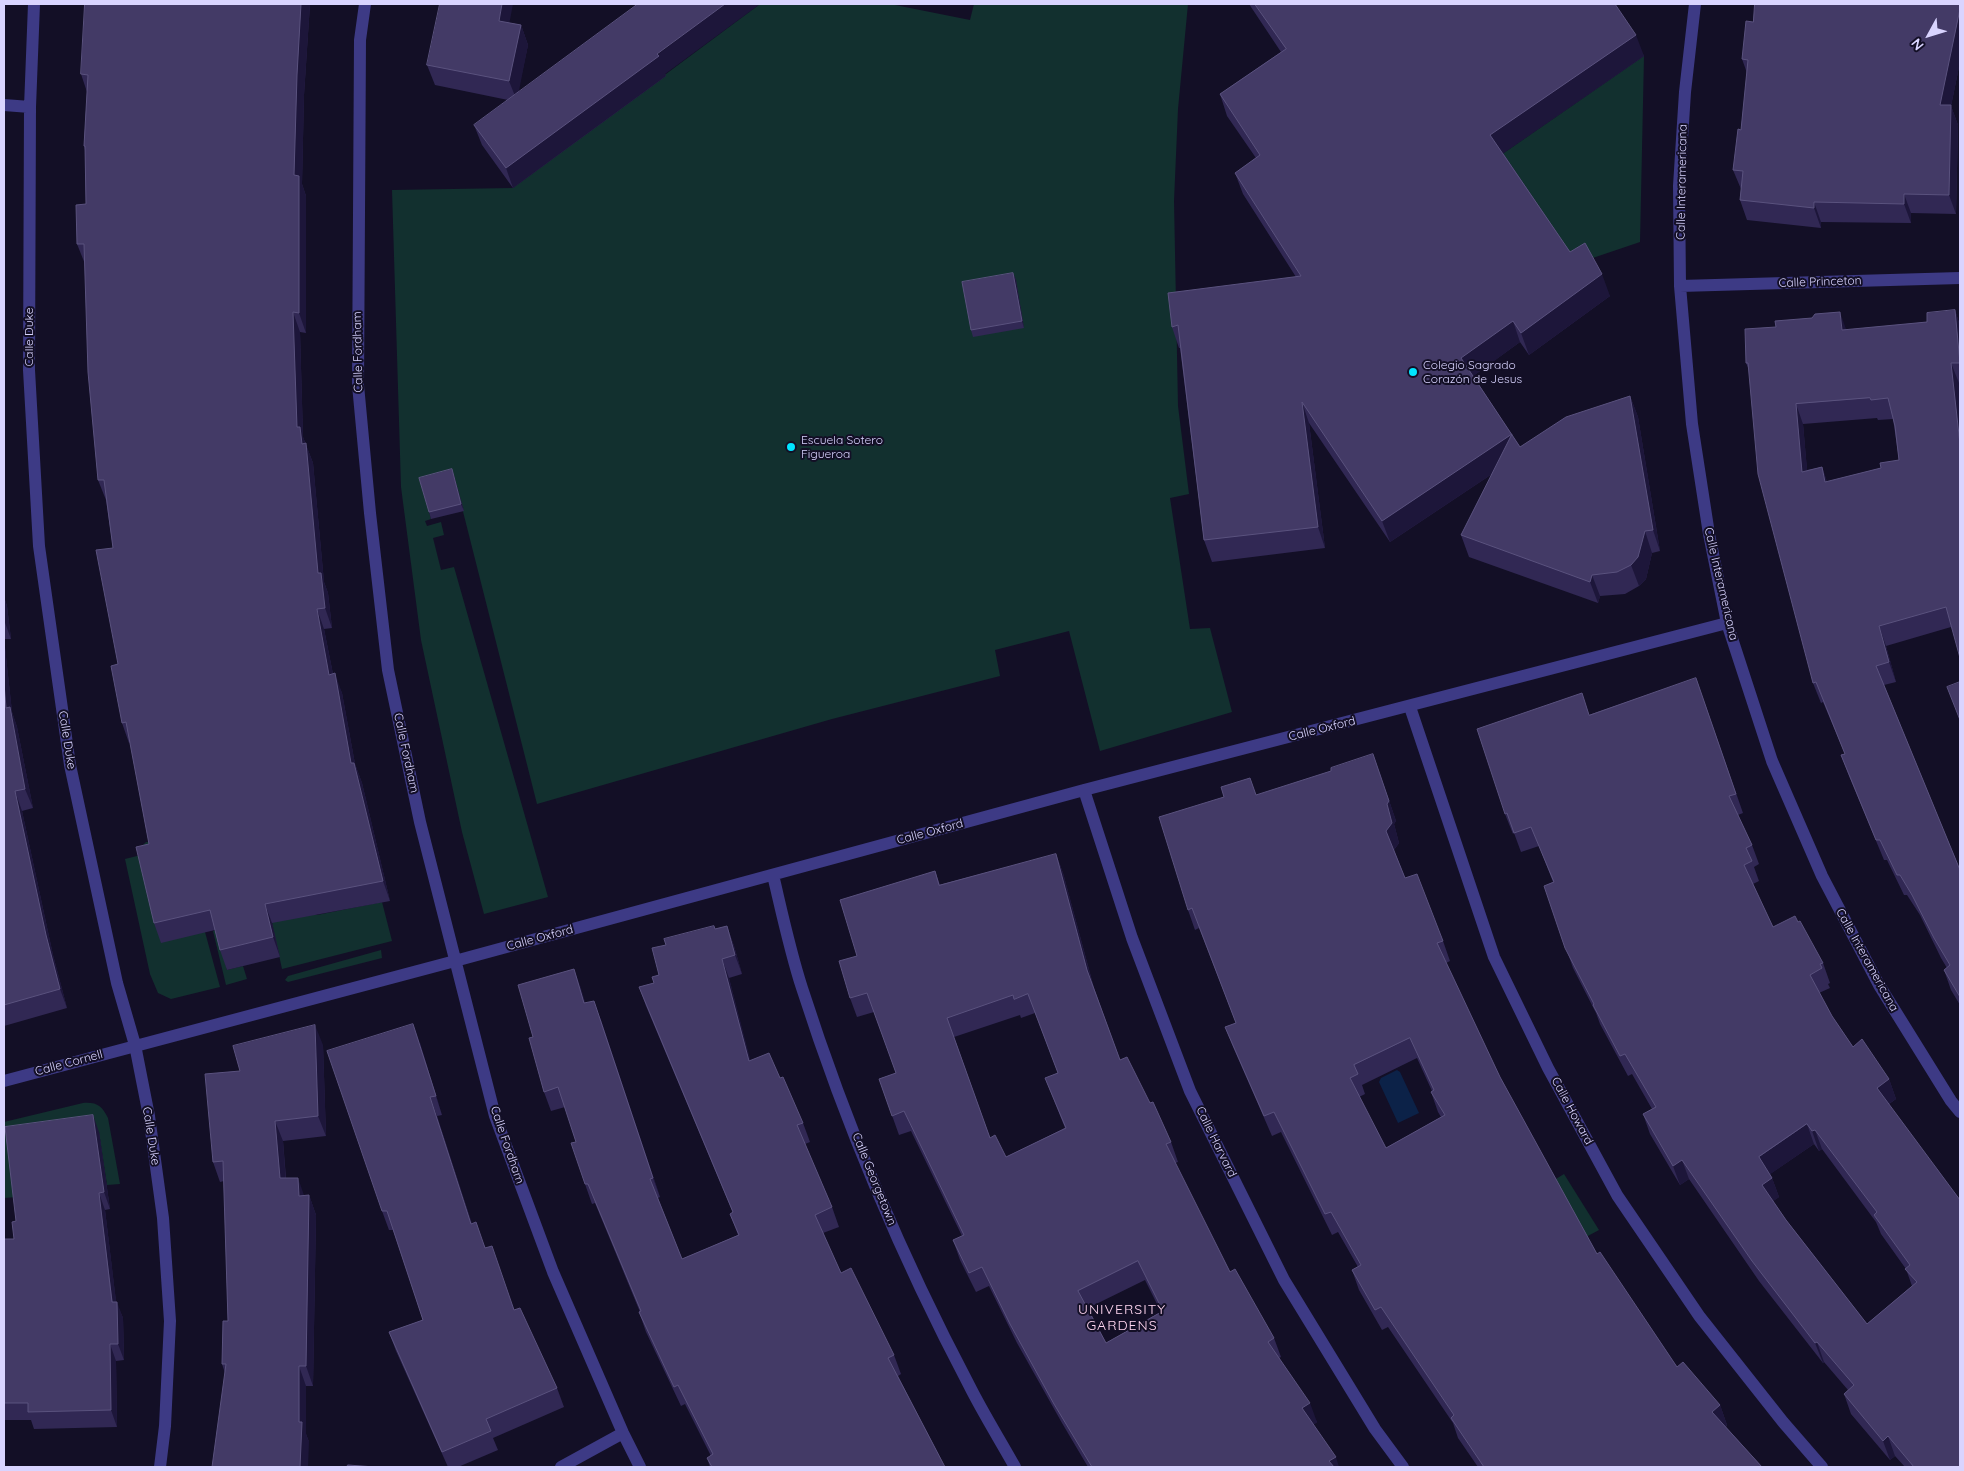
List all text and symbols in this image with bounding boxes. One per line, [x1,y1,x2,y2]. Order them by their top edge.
north arrow [1904,10,1954,60]
text: N [1907,35,1928,54]
street label: Calle Interamericana [1674,124,1690,240]
street label: Calle Princeton [1778,273,1862,291]
street label: Calle Duke [22,308,36,366]
street label: Calle Fordham [350,311,366,393]
place label: Colegio Sagrado Corazón de Jesus [1423,358,1522,386]
marker: Colegio Sagrado Corazón de Jesus [1407,366,1419,378]
place label: Escuela Sotero Figueroa [801,433,883,461]
marker: Escuela Sotero Figueroa [785,441,797,453]
street label: Calle Interamericana [1701,526,1741,642]
street label: Calle Duke [55,710,79,770]
street label: Calle Fordham [391,712,421,794]
street label: Calle Oxford [1287,714,1357,744]
street label: Calle Oxford [895,816,965,848]
street label: Calle Interamericana [1833,906,1901,1014]
street label: Calle Oxford [505,922,575,954]
street label: Calle Cornell [34,1047,104,1079]
street label: Calle Howard [1548,1075,1596,1147]
street label: Calle Fordham [487,1104,527,1186]
street label: Calle Harvard [1193,1104,1239,1180]
street label: Calle Duke [139,1106,163,1166]
street label: Calle Georgetown [849,1131,899,1227]
district label: UNIVERSITY GARDENS [1077,1302,1167,1334]

